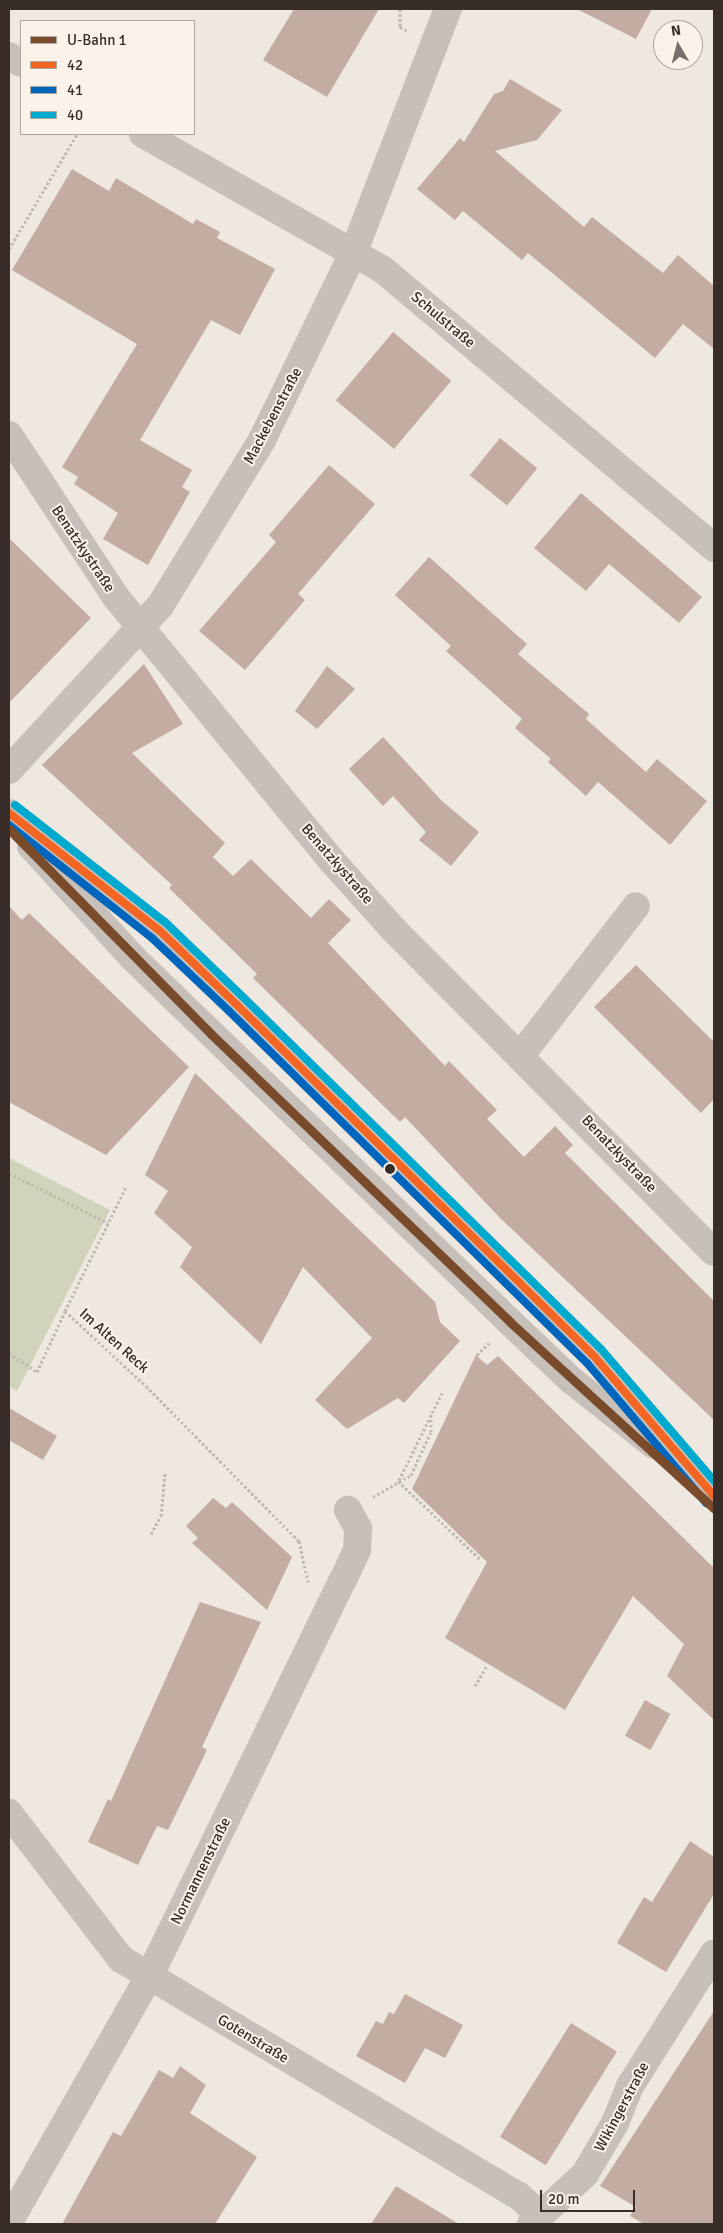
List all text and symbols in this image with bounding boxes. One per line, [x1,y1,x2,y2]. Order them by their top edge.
legend [20,20,195,135]
north arrow [653,20,703,70]
text: N [670,22,682,40]
text: U-Bahn 1 [67,31,127,49]
text: 42 [67,56,83,74]
text: 41 [67,81,83,99]
text: 40 [67,106,83,124]
street label: Schulstraße [407,288,479,352]
street label: Mackebenstraße [240,365,306,467]
street label: Benatzkystraße [47,502,119,596]
street label: Benatzkystraße [297,820,377,908]
street label: Benatzkystraße [578,1112,660,1196]
unlabelled marker [385,1164,395,1174]
street label: Im Alten Reck [75,1305,153,1377]
street label: Normannenstraße [167,1815,235,1927]
street label: Gotenstraße [214,2011,292,2067]
street label: Wikingerstraße [591,2059,653,2155]
scale bar [543,2180,638,2212]
text: 20 m [548,2190,579,2208]

